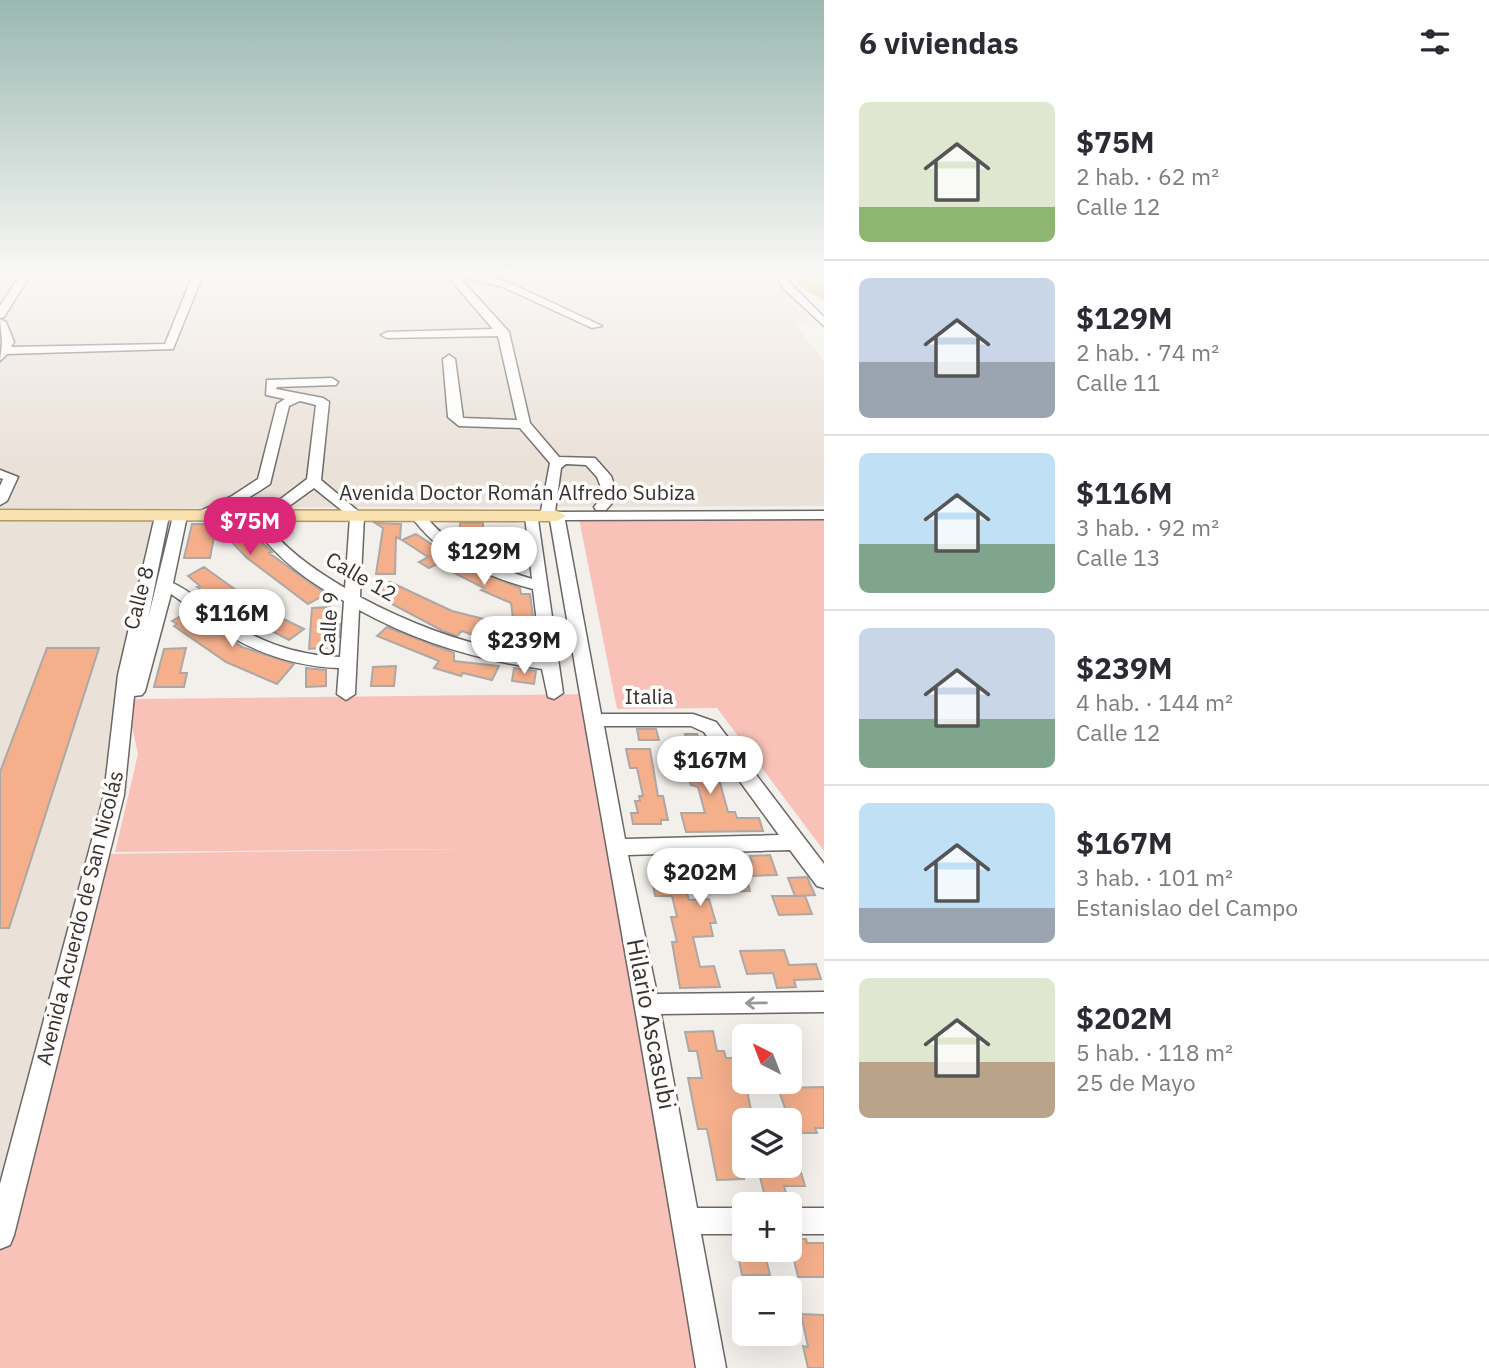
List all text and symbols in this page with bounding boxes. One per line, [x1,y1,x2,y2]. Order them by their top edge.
text: 6 viviendas [859,23,1019,62]
icon: filters [1416,23,1454,61]
text: $75M [1076,122,1155,161]
icon: home [915,130,999,214]
text: 2 hab. · 62 m² [1076,161,1219,191]
text: Calle 12 [1076,191,1161,221]
text: $129M [1076,298,1173,337]
icon: home [915,306,999,390]
text: 2 hab. · 74 m² [1076,337,1219,367]
text: Calle 11 [1076,367,1161,397]
text: $116M [1076,473,1173,512]
street label: Avenida Doctor Román Alfredo Subiza [339,478,695,506]
icon: home [915,481,999,565]
pin: $75M [209,498,291,557]
text: $75M [220,505,280,535]
text: 3 hab. · 92 m² [1076,512,1219,542]
pin: $129M [435,528,533,587]
text: $129M [447,535,521,565]
text: Calle 13 [1076,542,1161,572]
street label: Calle 12 [321,545,402,608]
street label: Calle 8 [116,563,160,633]
pin: $116M [183,590,281,649]
street label: Calle 9 [312,591,344,657]
text: $116M [195,597,269,627]
pin: $239M [475,616,573,676]
text: $239M [487,624,561,654]
text: $239M [1076,648,1173,687]
icon: home [915,656,999,740]
street label: Italia [624,682,674,710]
text: 4 hab. · 144 m² [1076,687,1233,717]
text: Calle 12 [1076,717,1161,747]
pin: $167M [661,736,759,796]
text: $167M [673,744,747,774]
street label: Avenida Acuerdo de San Nicolás [29,768,129,1068]
text: $167M [1076,823,1173,862]
icon: home [915,831,999,915]
pin: $202M [651,848,749,908]
text: $202M [663,856,737,886]
text: 3 hab. · 101 m² [1076,862,1233,892]
text: Estanislao del Campo [1076,892,1298,922]
street label: Hilario Ascasubi [620,936,684,1112]
one-way arrow [745,996,768,1010]
text: $202M [1076,998,1173,1037]
icon: home [915,1006,999,1090]
north arrow [732,1024,802,1094]
map controls [732,1024,802,1346]
text: 5 hab. · 118 m² [1076,1037,1233,1067]
text: 25 de Mayo [1076,1067,1196,1097]
button: layers [732,1108,802,1178]
button: + [732,1192,802,1262]
button: − [732,1276,802,1346]

